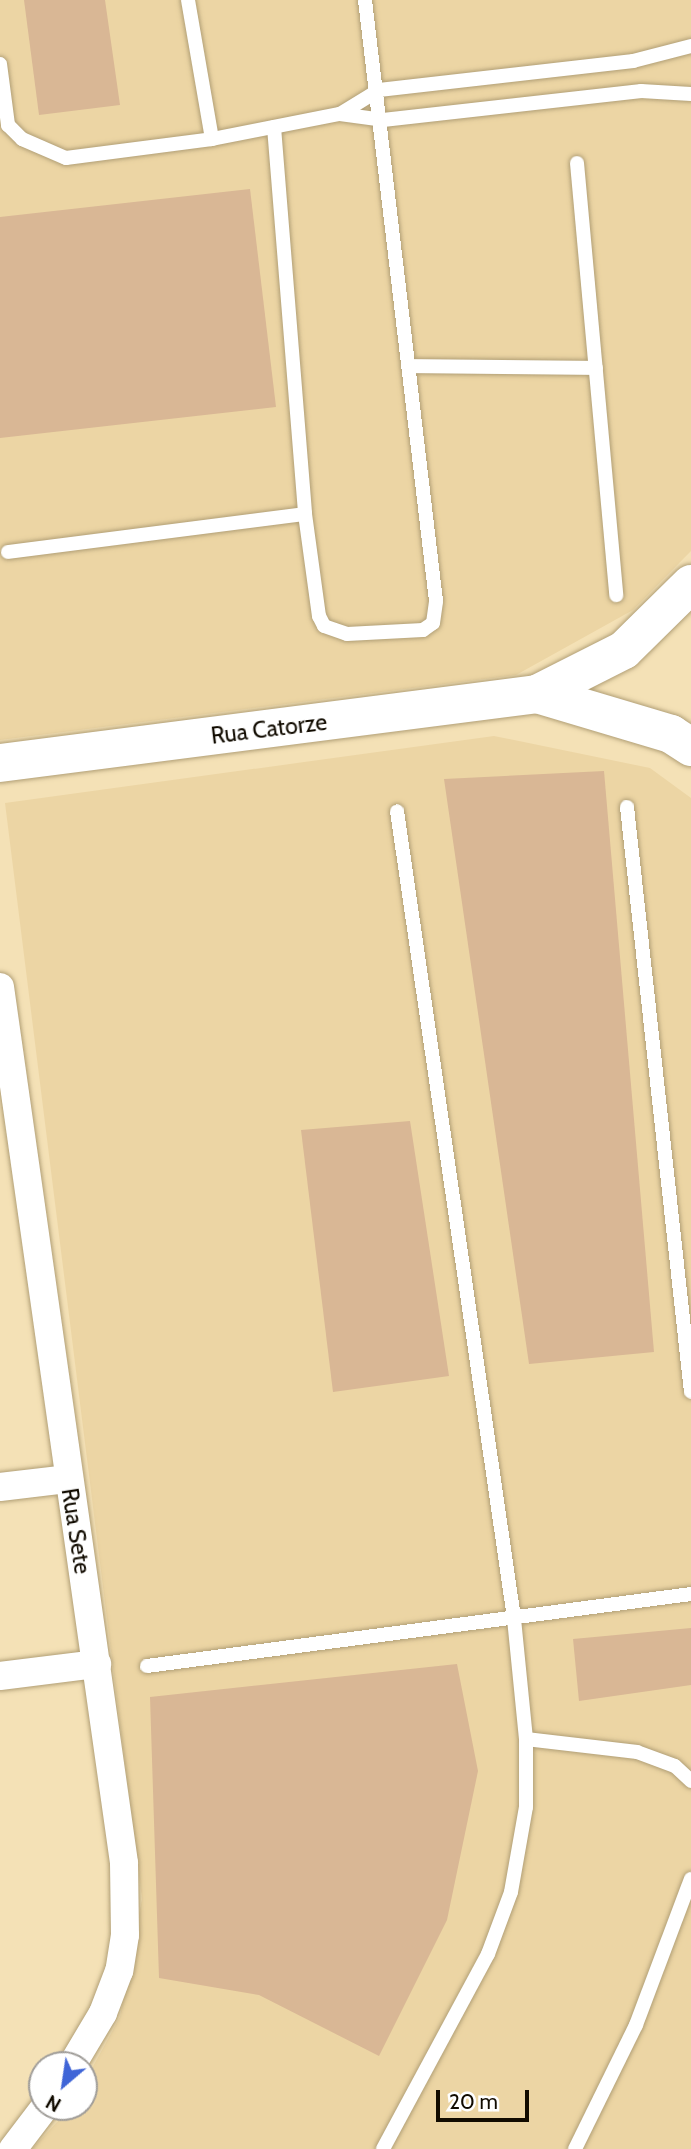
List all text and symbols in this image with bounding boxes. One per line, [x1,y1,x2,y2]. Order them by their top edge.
street label: Rua Catorze [209,708,329,750]
street label: Rua Sete [56,1486,96,1576]
north arrow [28,2051,98,2121]
scale bar [439,2076,532,2120]
text: 20 m [449,2089,498,2114]
text: N [42,2090,65,2116]

